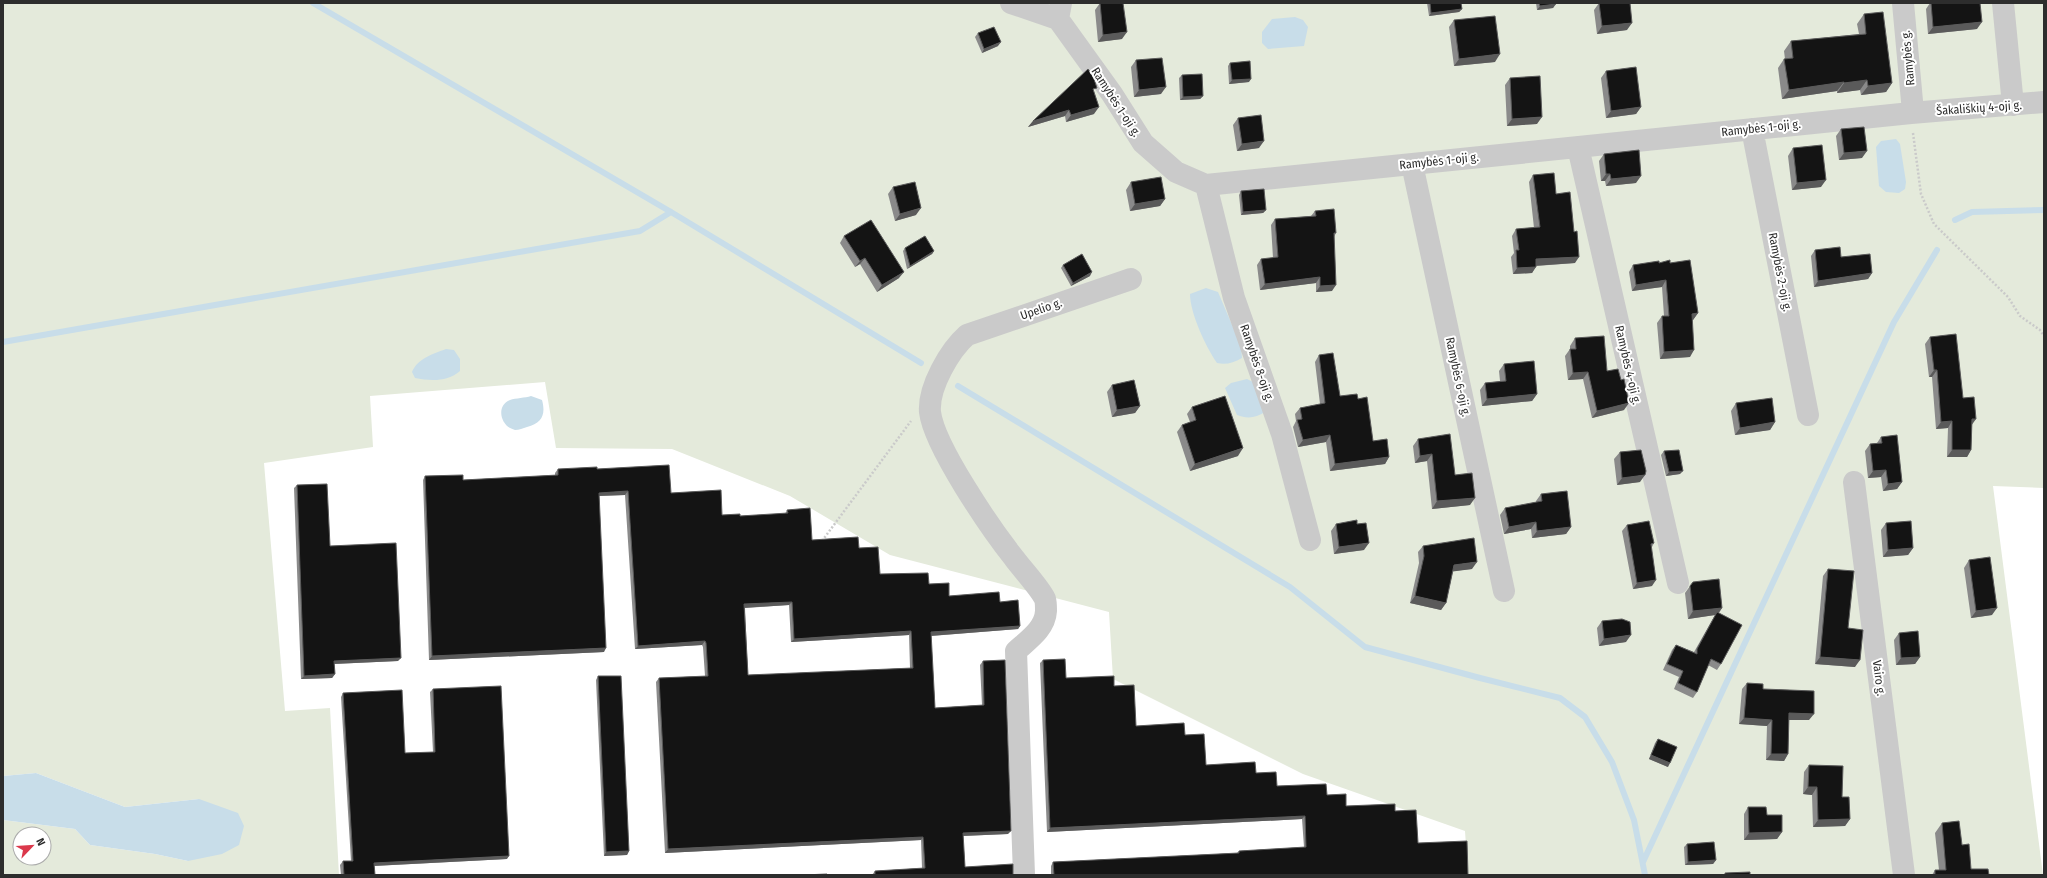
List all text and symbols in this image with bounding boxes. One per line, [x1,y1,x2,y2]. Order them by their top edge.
street label: Ramybės g. [1899,29,1917,86]
street label: Ramybės 1-oji g. [1088,65,1144,140]
street label: Šakališkių 4-oji g. [1936,97,2023,118]
street label: Ramybės 1-oji g. [1721,117,1802,139]
street label: Ramybės 1-oji g. [1399,150,1480,172]
street label: Ramybės 2-oji g. [1765,231,1795,313]
street label: Upelio g. [1018,295,1064,323]
street label: Ramybės 8-oji g. [1237,322,1277,404]
street label: Ramybės 4-oji g. [1612,324,1644,406]
street label: Ramybės 6-oji g. [1443,336,1473,418]
street label: Vairo g. [1870,659,1888,697]
north arrow [12,826,52,866]
text: N [33,836,48,848]

